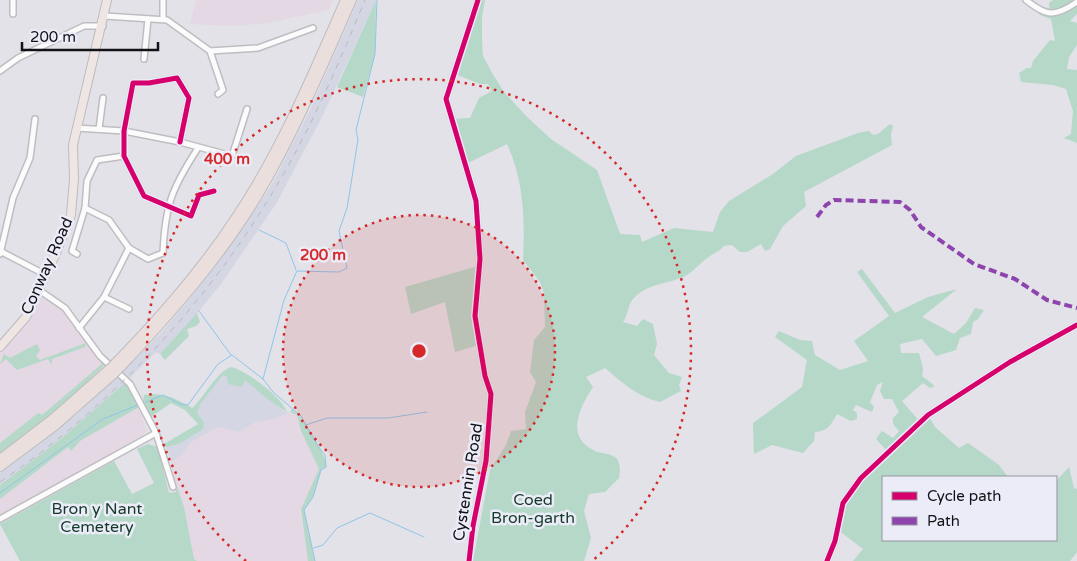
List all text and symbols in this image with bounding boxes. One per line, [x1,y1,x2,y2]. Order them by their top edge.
scale bar [22,20,159,52]
text: 200 m [30,28,76,46]
text: 400 m [204,150,250,168]
street label: Conway Road [17,214,77,318]
text: 200 m [300,246,346,264]
centre of rings [410,342,428,360]
street label: Cystennin Road [449,422,487,542]
legend [882,476,1057,541]
text: Cycle path [927,487,1001,505]
park label: Coed Bron-garth [491,490,575,528]
park label: Bron y Nant Cemetery [52,499,142,537]
text: Path [927,512,960,530]

